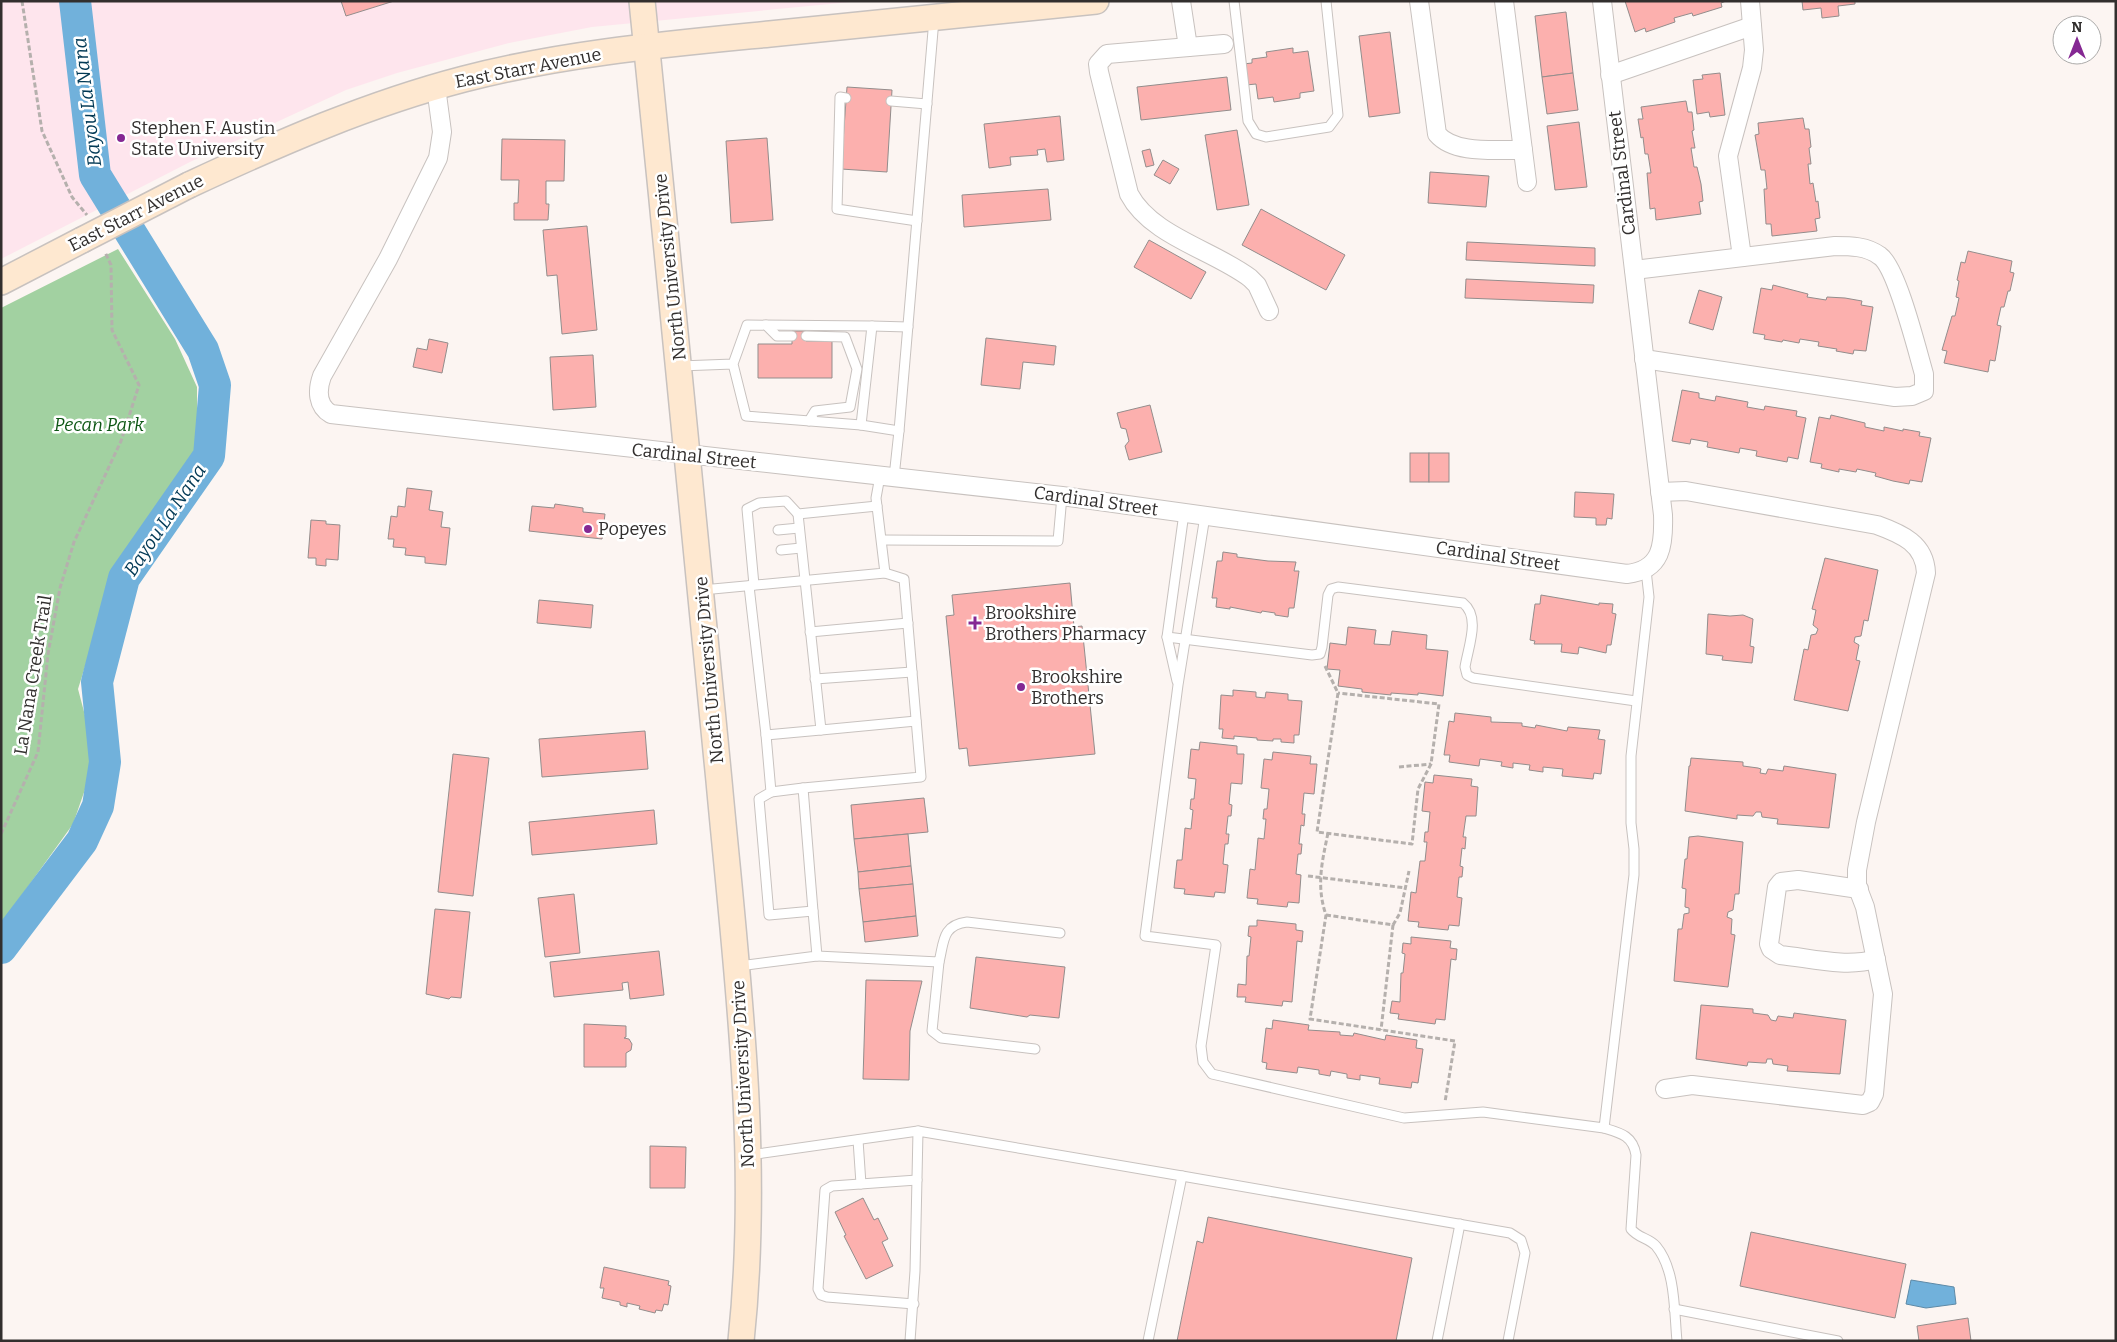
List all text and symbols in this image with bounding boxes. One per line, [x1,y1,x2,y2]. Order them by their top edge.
north arrow [2052,15,2102,65]
text: N [2072,19,2083,36]
water label: Bayou La Nana [68,36,106,168]
street label: East Starr Avenue [453,43,603,93]
street label: Cardinal Street [1603,109,1641,237]
place label: Stephen F. Austin State University [131,117,276,160]
marker: Stephen F. Austin State University [115,132,127,144]
street label: East Starr Avenue [65,169,207,257]
street label: North University Drive [649,172,691,362]
park label: Pecan Park [54,414,144,436]
street label: Cardinal Street [630,439,758,474]
water label: Bayou La Nana [119,460,211,580]
street label: Cardinal Street [1032,481,1160,521]
place label: Popeyes [598,518,667,540]
marker: Popeyes [582,523,594,535]
street label: Cardinal Street [1434,536,1562,576]
street label: North University Drive [690,575,728,765]
street label: La Nana Creek Trail [9,593,57,757]
place label: Brookshire Brothers Pharmacy [985,602,1147,645]
marker: Brookshire Brothers Pharmacy [969,617,981,629]
place label: Brookshire Brothers [1031,666,1123,709]
marker: Brookshire Brothers [1015,681,1027,693]
street label: North University Drive [727,980,759,1168]

